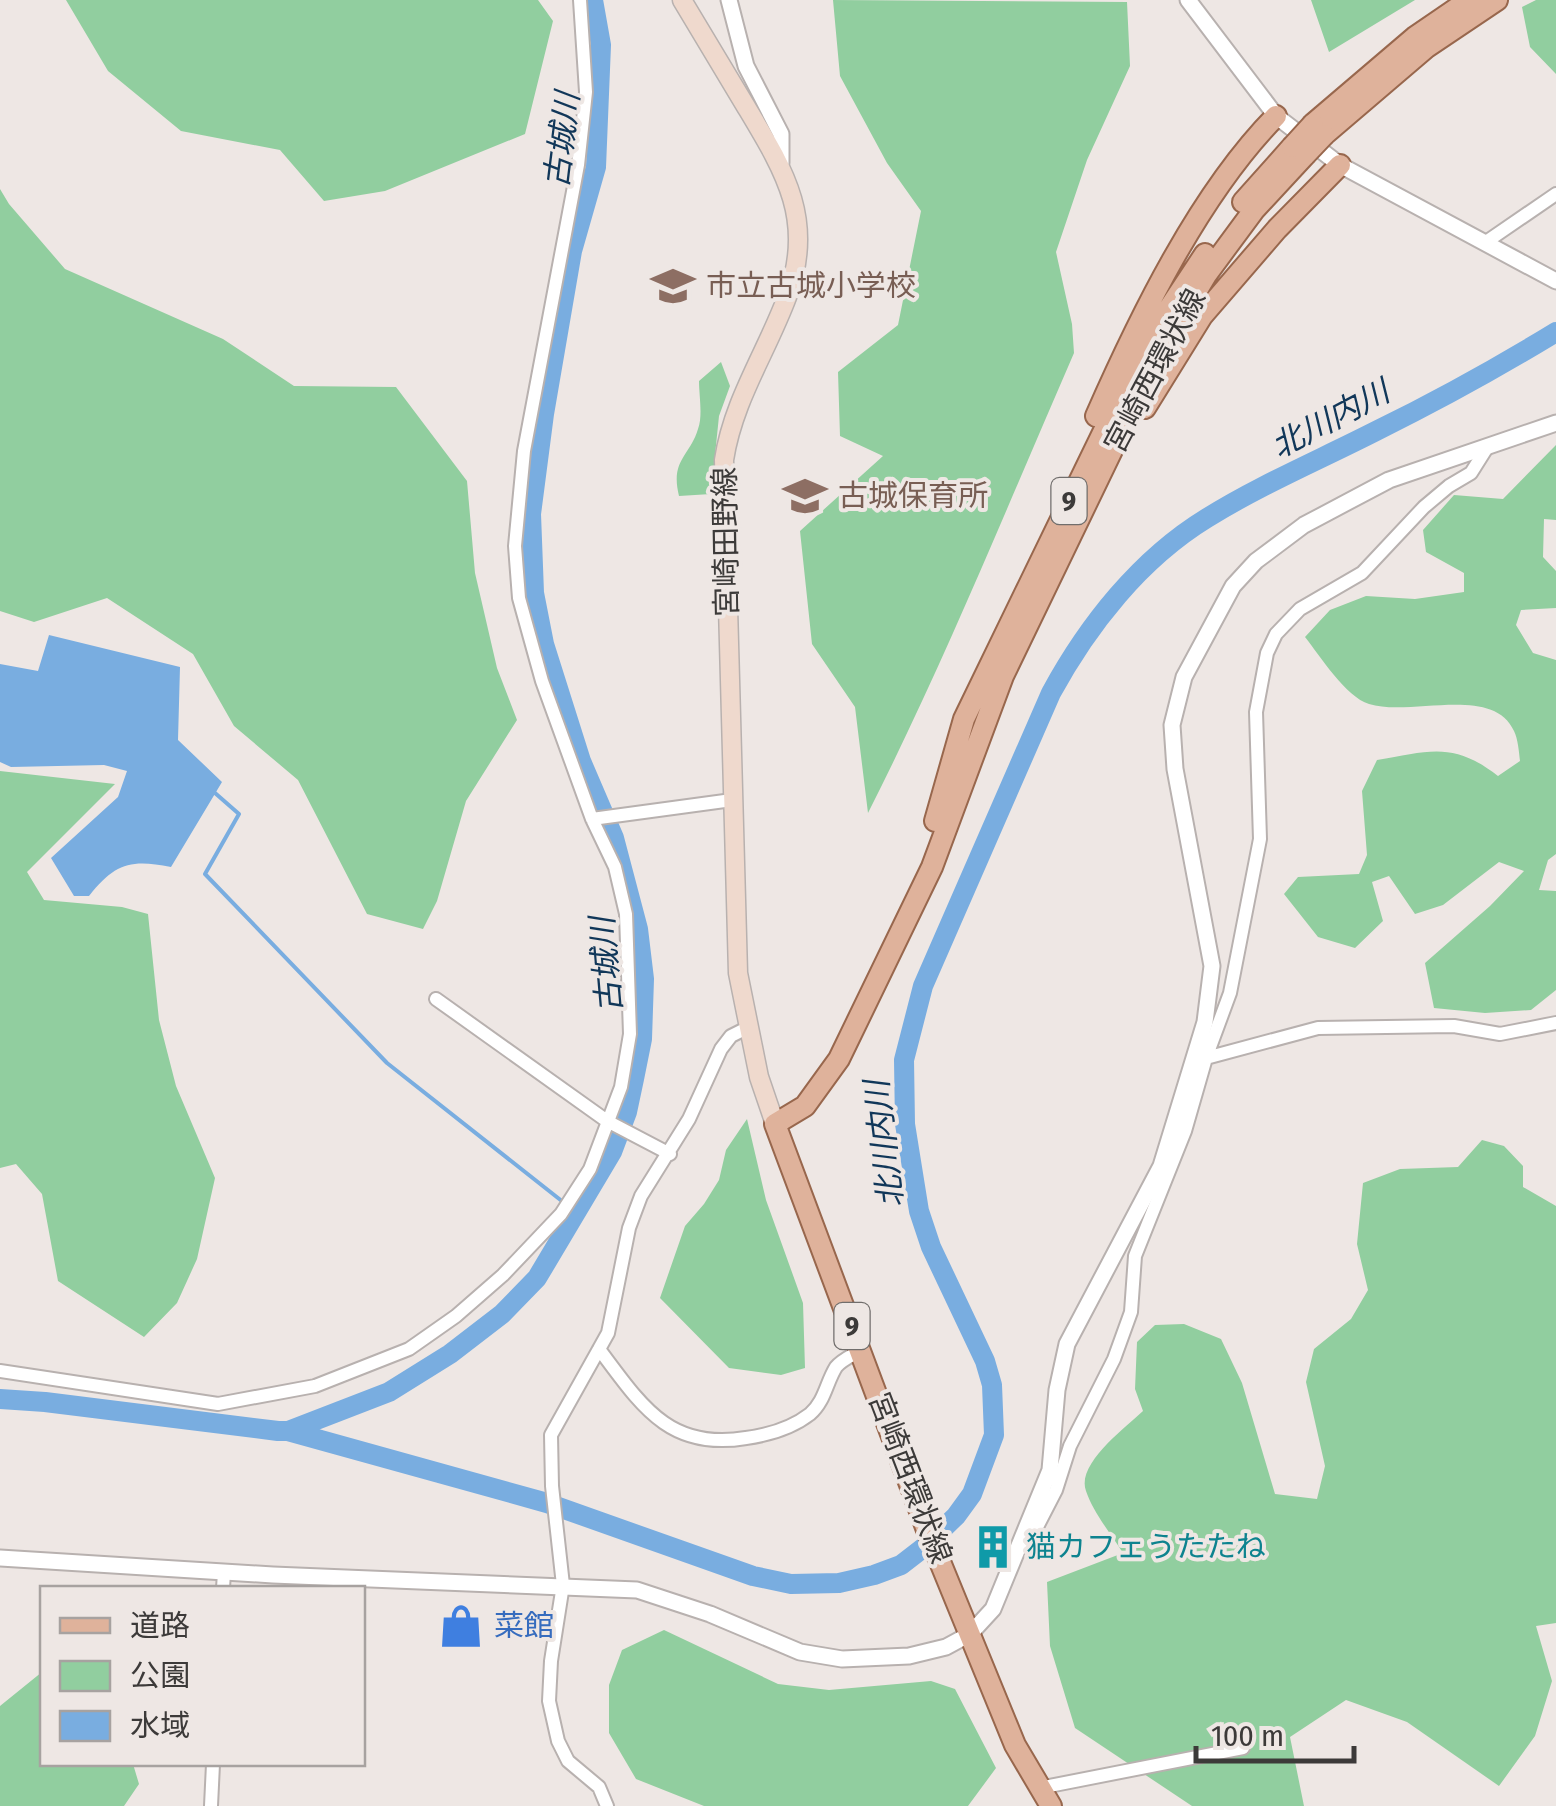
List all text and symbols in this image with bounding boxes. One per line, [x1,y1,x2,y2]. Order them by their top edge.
water label: 古城川 [537,87,587,190]
school or university icon: 市立古城小学校 [649,262,697,310]
place label: 市立古城小学校 [706,268,916,304]
street label: 宮崎西環状線 [1097,283,1213,459]
water label: 北川内川 [1265,371,1398,466]
street label: 宮崎田野線 [707,467,745,617]
school or university icon: 古城保育所 [781,472,829,520]
place label: 古城保育所 [838,478,988,514]
road number: 9 [1052,478,1086,524]
water label: 古城川 [583,913,629,1014]
water label: 北川内川 [857,1075,911,1210]
road number: 9 [834,1303,870,1349]
street label: 宮崎西環状線 [861,1388,959,1568]
building icon: 猫カフェうたたね [969,1523,1017,1571]
place label: 猫カフェうたたね [1026,1529,1266,1565]
legend [40,1586,365,1766]
shop icon: 菜館 [437,1602,485,1650]
text: 道路 [130,1608,190,1644]
place label: 菜館 [494,1608,554,1644]
text: 公園 [130,1658,190,1694]
scale bar [1196,1701,1354,1763]
text: 水域 [130,1708,190,1744]
text: 100 m [1211,1718,1284,1754]

